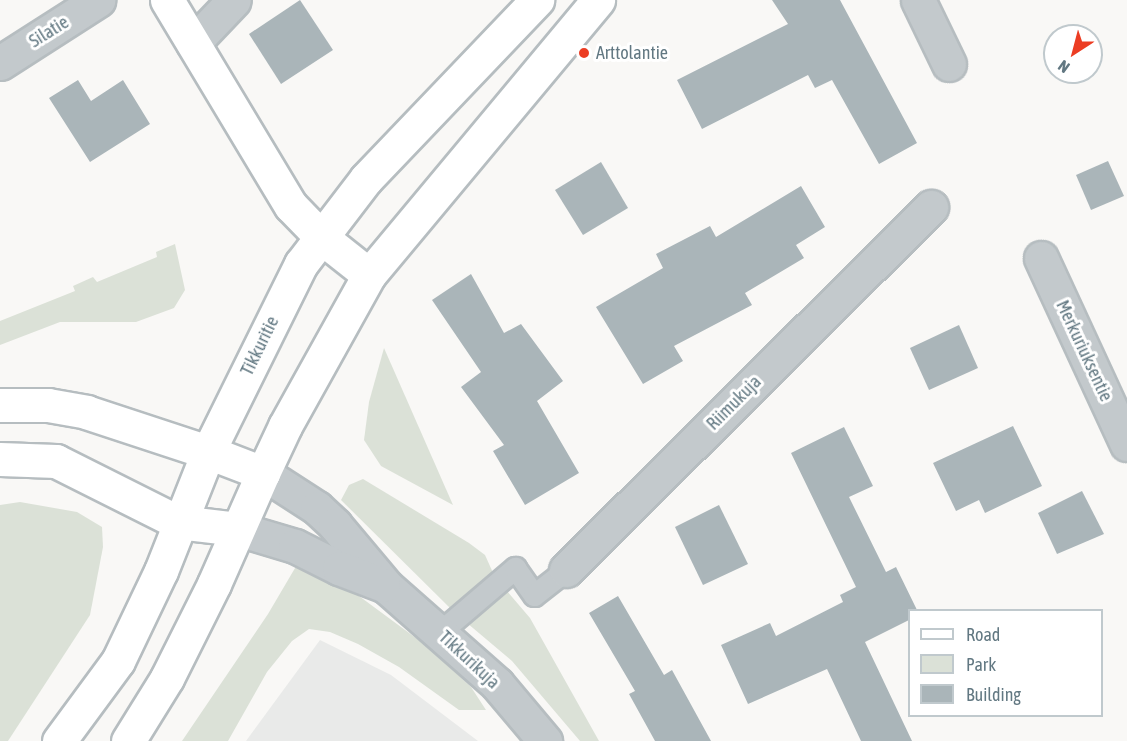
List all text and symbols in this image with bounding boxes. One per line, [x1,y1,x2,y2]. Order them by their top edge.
street label: Silatie [25,12,73,52]
north arrow [1043,24,1103,84]
place label: Arttolantie [596,42,668,64]
marker: Arttolantie [577,46,591,60]
text: N [1054,57,1073,77]
street label: Merkuriuksentie [1051,297,1117,405]
street label: Tikkuritie [236,313,284,379]
street label: Riimukuja [702,371,766,435]
legend [908,609,1103,717]
text: Road [966,624,1000,645]
street label: Tikkurikuja [434,627,504,693]
text: Park [966,654,996,675]
text: Building [966,684,1021,705]

